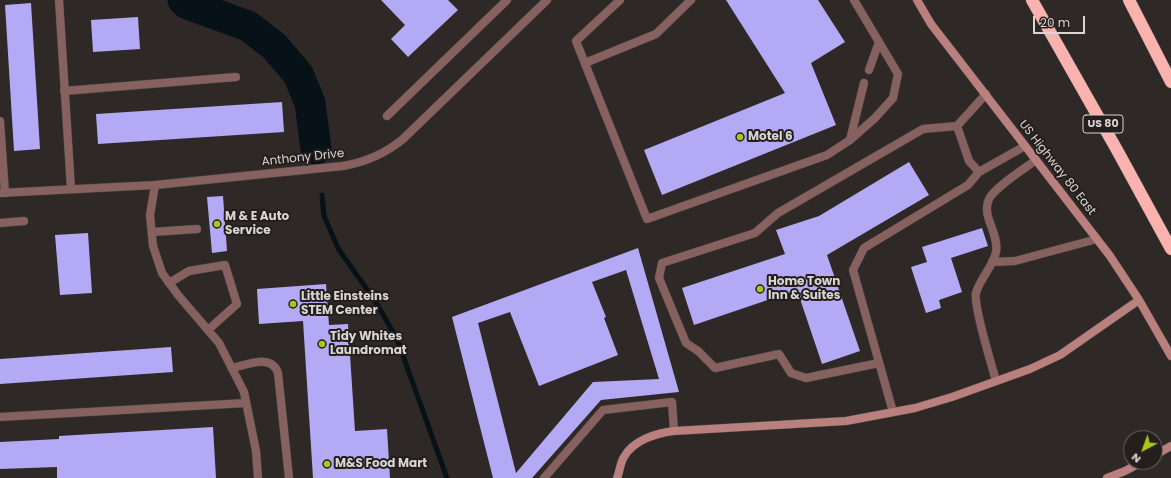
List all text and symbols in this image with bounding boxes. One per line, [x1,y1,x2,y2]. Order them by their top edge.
scale bar [1035,8,1087,34]
text: 20 m [1040,14,1070,31]
road number: US 80 [1083,115,1123,133]
street label: US Highway 80 East [1015,118,1099,218]
place label: Motel 6 [748,130,793,144]
marker: Motel 6 [735,132,745,142]
street label: Anthony Drive [261,146,345,170]
place label: M & E Auto Service [225,210,289,238]
marker: M & E Auto Service [212,219,222,229]
place label: Home Town Inn & Suites [768,275,840,303]
marker: Home Town Inn & Suites [755,284,765,294]
place label: Little Einsteins STEM Center [301,290,389,318]
marker: Little Einsteins STEM Center [288,299,298,309]
place label: Tidy Whites Laundromat [330,330,407,358]
marker: Tidy Whites Laundromat [317,339,327,349]
north arrow [1123,430,1163,470]
text: N [1127,450,1144,467]
place label: M&S Food Mart [335,457,427,471]
marker: M&S Food Mart [322,459,332,469]

